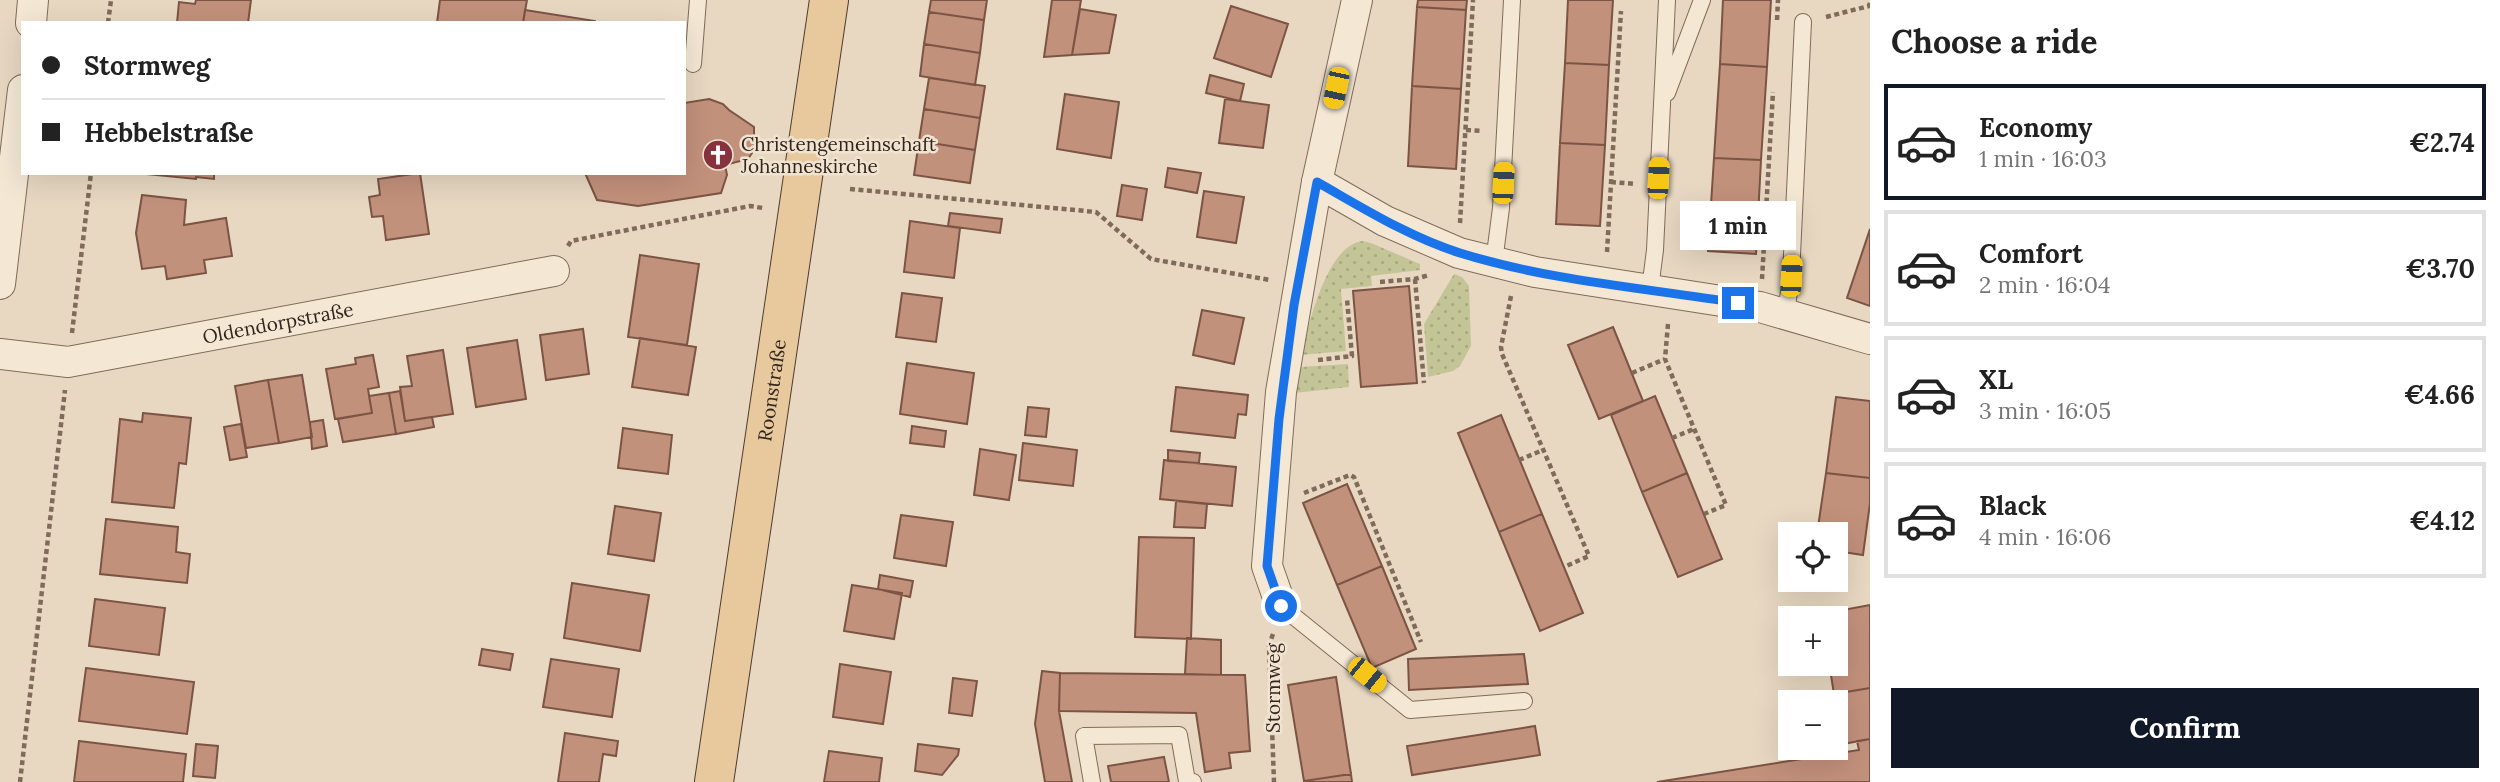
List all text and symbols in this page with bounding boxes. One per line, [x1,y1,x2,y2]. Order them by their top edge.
text: Choose a ride [1891,21,2098,62]
text: Stormweg [84,49,210,82]
car [1322,65,1351,111]
icon: car [1895,111,1958,174]
text: Economy [1979,111,2092,144]
text: Hebbelstraße [84,116,253,149]
text: €2.74 [2409,126,2475,159]
place label: Christengemeinschaft Johanneskirche [740,132,937,178]
church icon: Christengemeinschaft Johanneskirche [701,138,735,172]
text: 1 min · 16:03 [1979,144,2107,173]
car [1647,156,1670,200]
car [1492,161,1515,205]
callout: 1 min [1680,202,1796,250]
text: 1 min [1709,211,1767,240]
icon: car [1895,237,1958,300]
text: Comfort [1979,237,2083,270]
text: €3.70 [2405,252,2475,285]
car [1780,254,1803,298]
text: 2 min · 16:04 [1979,270,2110,299]
route end [1722,287,1754,319]
street label: Oldendorpstraße [201,297,355,349]
street label: Roonstraße [752,338,791,443]
icon: car [1895,363,1958,426]
text: XL [1979,363,2013,396]
text: €4.66 [2404,378,2475,411]
text: 3 min · 16:05 [1979,396,2111,425]
icon: car [1895,489,1958,552]
text: Black [1979,489,2047,522]
text: €4.12 [2409,504,2475,537]
map controls [1778,522,1848,760]
button: locate [1778,522,1848,592]
text: 4 min · 16:06 [1979,522,2111,551]
route start [1265,590,1297,622]
button: + [1778,606,1848,676]
street label: Stormweg [1261,642,1285,733]
car [1345,654,1390,696]
button: Confirm [1891,688,2479,768]
button: − [1778,690,1848,760]

